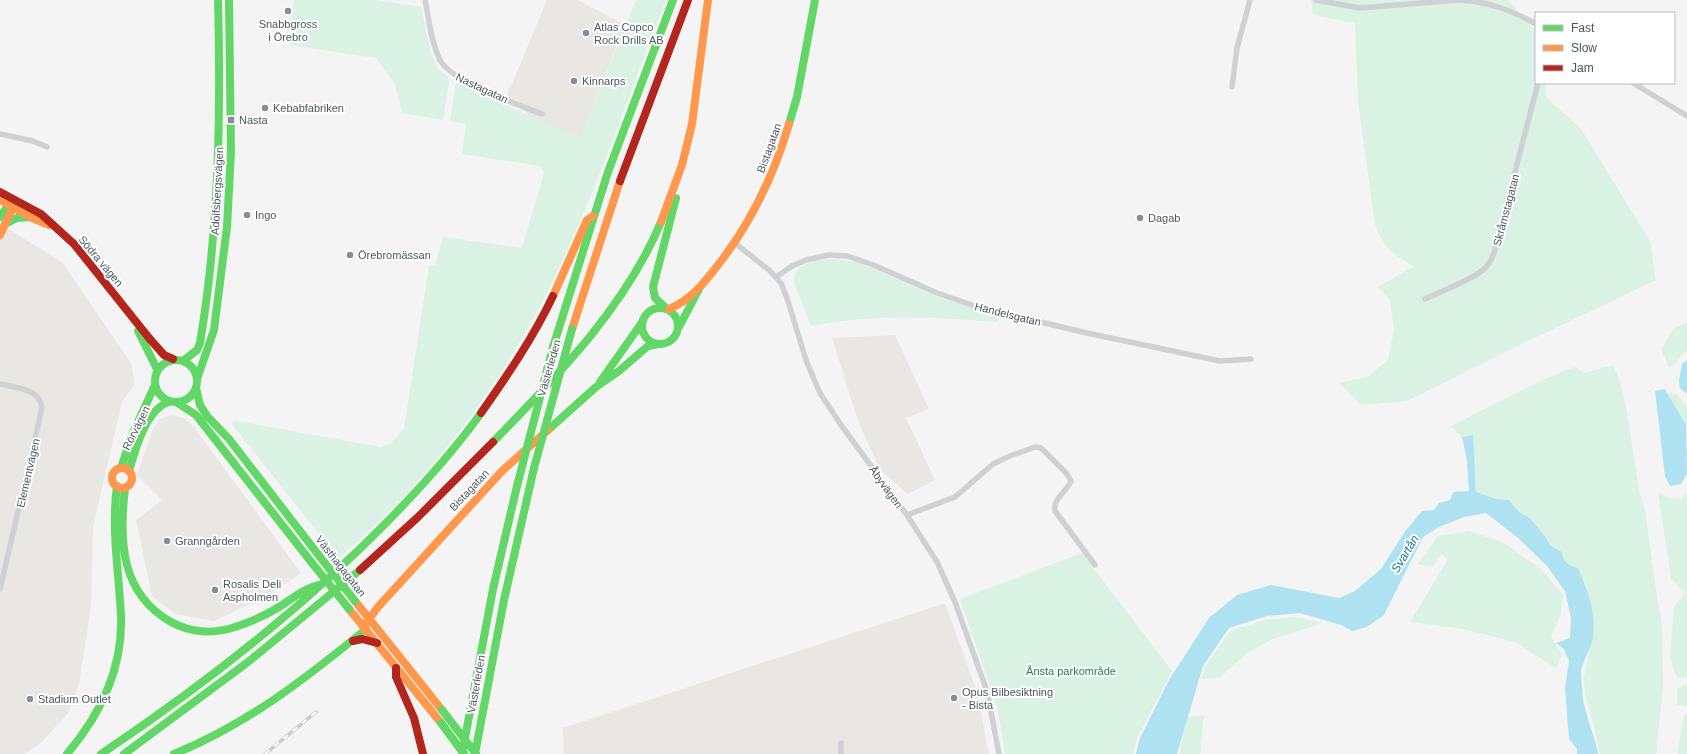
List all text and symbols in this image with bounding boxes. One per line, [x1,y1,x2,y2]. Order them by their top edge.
marker: Snabbgross i Örebro [283,6,293,16]
legend [1535,12,1675,84]
place label: Snabbgross i Örebro [259,18,318,43]
place label: Atlas Copco Rock Drills AB [594,21,664,46]
text: Fast [1571,21,1595,35]
marker: Atlas Copco Rock Drills AB [581,28,591,38]
text: Slow [1571,41,1597,55]
text: Jam [1571,61,1594,75]
street label: Nastagatan [454,71,510,105]
place label: Kinnarps [582,75,626,87]
marker: Kinnarps [569,76,579,86]
place label: Kebabfabriken [273,102,344,114]
marker: Kebabfabriken [260,103,270,113]
place label: Nasta [239,114,269,126]
marker: Nasta [226,115,236,125]
street label: Bistagatan [754,122,784,174]
street label: Adolfsbergsvägen [209,147,225,235]
street label: Skråmstagatan [1491,173,1521,247]
place label: Ingo [255,209,276,221]
marker: Ingo [242,210,252,220]
place label: Dagab [1148,212,1180,224]
marker: Dagab [1135,213,1145,223]
street label: Södra vägen [76,233,126,289]
place label: Örebromässan [358,249,431,261]
marker: Örebromässan [345,250,355,260]
street label: Handelsgatan [974,300,1042,328]
street label: Västerleden [535,338,563,398]
street label: Rörvägen [120,404,152,452]
street label: Elementvägen [14,437,42,509]
street label: Åbyvägen [867,464,905,510]
street label: Bistagatan [447,467,491,513]
water label: Svartån [1388,532,1422,575]
street label: Västhagagatan [313,533,369,599]
place label: Granngården [175,535,240,547]
marker: Granngården [162,536,172,546]
place label: Rosalis Deli Aspholmen [223,578,281,603]
marker: Rosalis Deli Aspholmen [210,585,220,595]
street label: Västerleden [465,654,487,714]
park label: Ånsta parkområde [1026,665,1116,677]
place label: Opus Bilbesiktning - Bista [962,686,1053,711]
place label: Stadium Outlet [38,693,111,705]
marker: Opus Bilbesiktning - Bista [949,693,959,703]
marker: Stadium Outlet [25,694,35,704]

